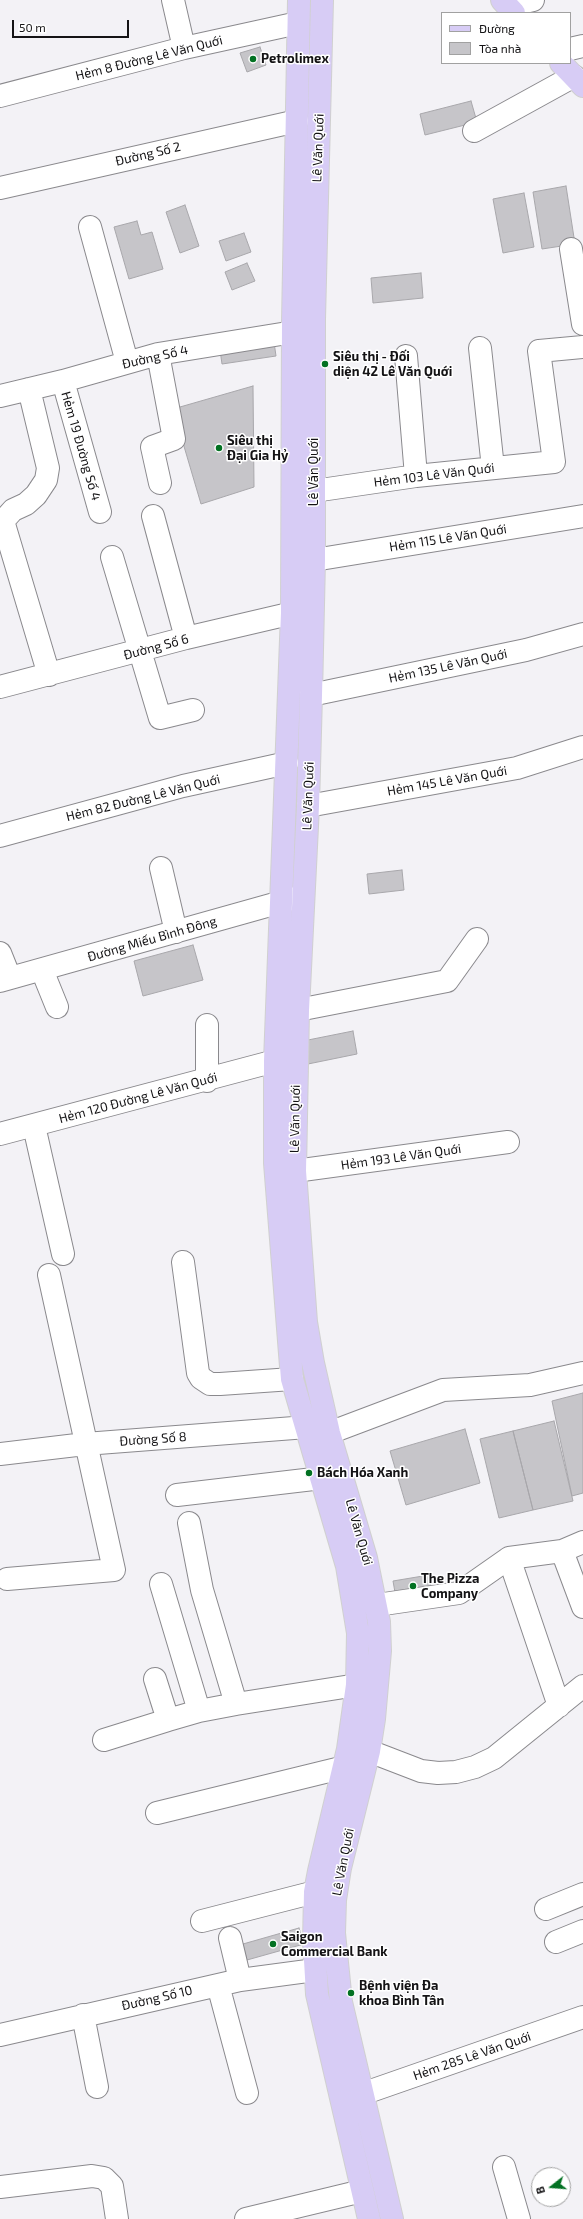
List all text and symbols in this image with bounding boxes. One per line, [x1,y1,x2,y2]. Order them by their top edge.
scale bar [14,12,131,38]
legend [441,12,571,64]
text: 50 m [19,20,46,34]
text: Đường [479,21,515,35]
street label: Hẻm 8 Đường Lê Văn Quới [74,32,224,84]
text: Tòa nhà [479,41,521,55]
place label: Petrolimex [261,51,329,67]
marker: Petrolimex [248,54,258,64]
street label: Lê Văn Quới [309,113,327,183]
street label: Đường Số 2 [114,139,182,169]
street label: Đường Số 4 [120,342,190,372]
place label: Siêu thị - Đối diện 42 Lê Văn Quới [333,349,452,380]
marker: Siêu thị - Đối diện 42 Lê Văn Quới [320,359,330,369]
street label: Hẻm 19 Đường Số 4 [58,390,104,502]
place label: Siêu thị Đại Gia Hỷ [227,433,288,464]
street label: Lê Văn Quới [306,438,322,506]
marker: Siêu thị Đại Gia Hỷ [214,443,224,453]
street label: Hẻm 103 Lê Văn Quới [373,460,495,490]
street label: Hẻm 115 Lê Văn Quới [388,521,508,555]
street label: Đường Số 6 [122,631,190,663]
street label: Hẻm 135 Lê Văn Quới [387,646,509,686]
street label: Lê Văn Quới [299,761,317,831]
street label: Hẻm 145 Lê Văn Quới [386,763,508,799]
street label: Hẻm 82 Đường Lê Văn Quới [64,771,222,825]
street label: Đường Miếu Bình Đông [86,913,218,965]
street label: Hẻm 120 Đường Lê Văn Quới [57,1069,219,1127]
street label: Lê Văn Quới [287,1085,303,1153]
street label: Hẻm 193 Lê Văn Quới [340,1141,462,1173]
street label: Đường Số 8 [119,1429,187,1449]
place label: Bách Hóa Xanh [317,1465,408,1481]
marker: Bách Hóa Xanh [304,1468,314,1478]
street label: Lê Văn Quới [342,1497,376,1567]
place label: The Pizza Company [421,1571,479,1602]
marker: The Pizza Company [408,1581,418,1591]
street label: Lê Văn Quới [329,1827,357,1897]
place label: Saigon Commercial Bank [281,1929,387,1960]
marker: Saigon Commercial Bank [268,1939,278,1949]
place label: Bệnh viện Đa khoa Bình Tân [359,1978,444,2009]
street label: Đường Số 10 [120,1982,194,2014]
marker: Bệnh viện Đa khoa Bình Tân [346,1988,356,1998]
street label: Hẻm 285 Lê Văn Quới [411,2029,533,2083]
north arrow [531,2167,571,2207]
text: B [533,2185,547,2196]

